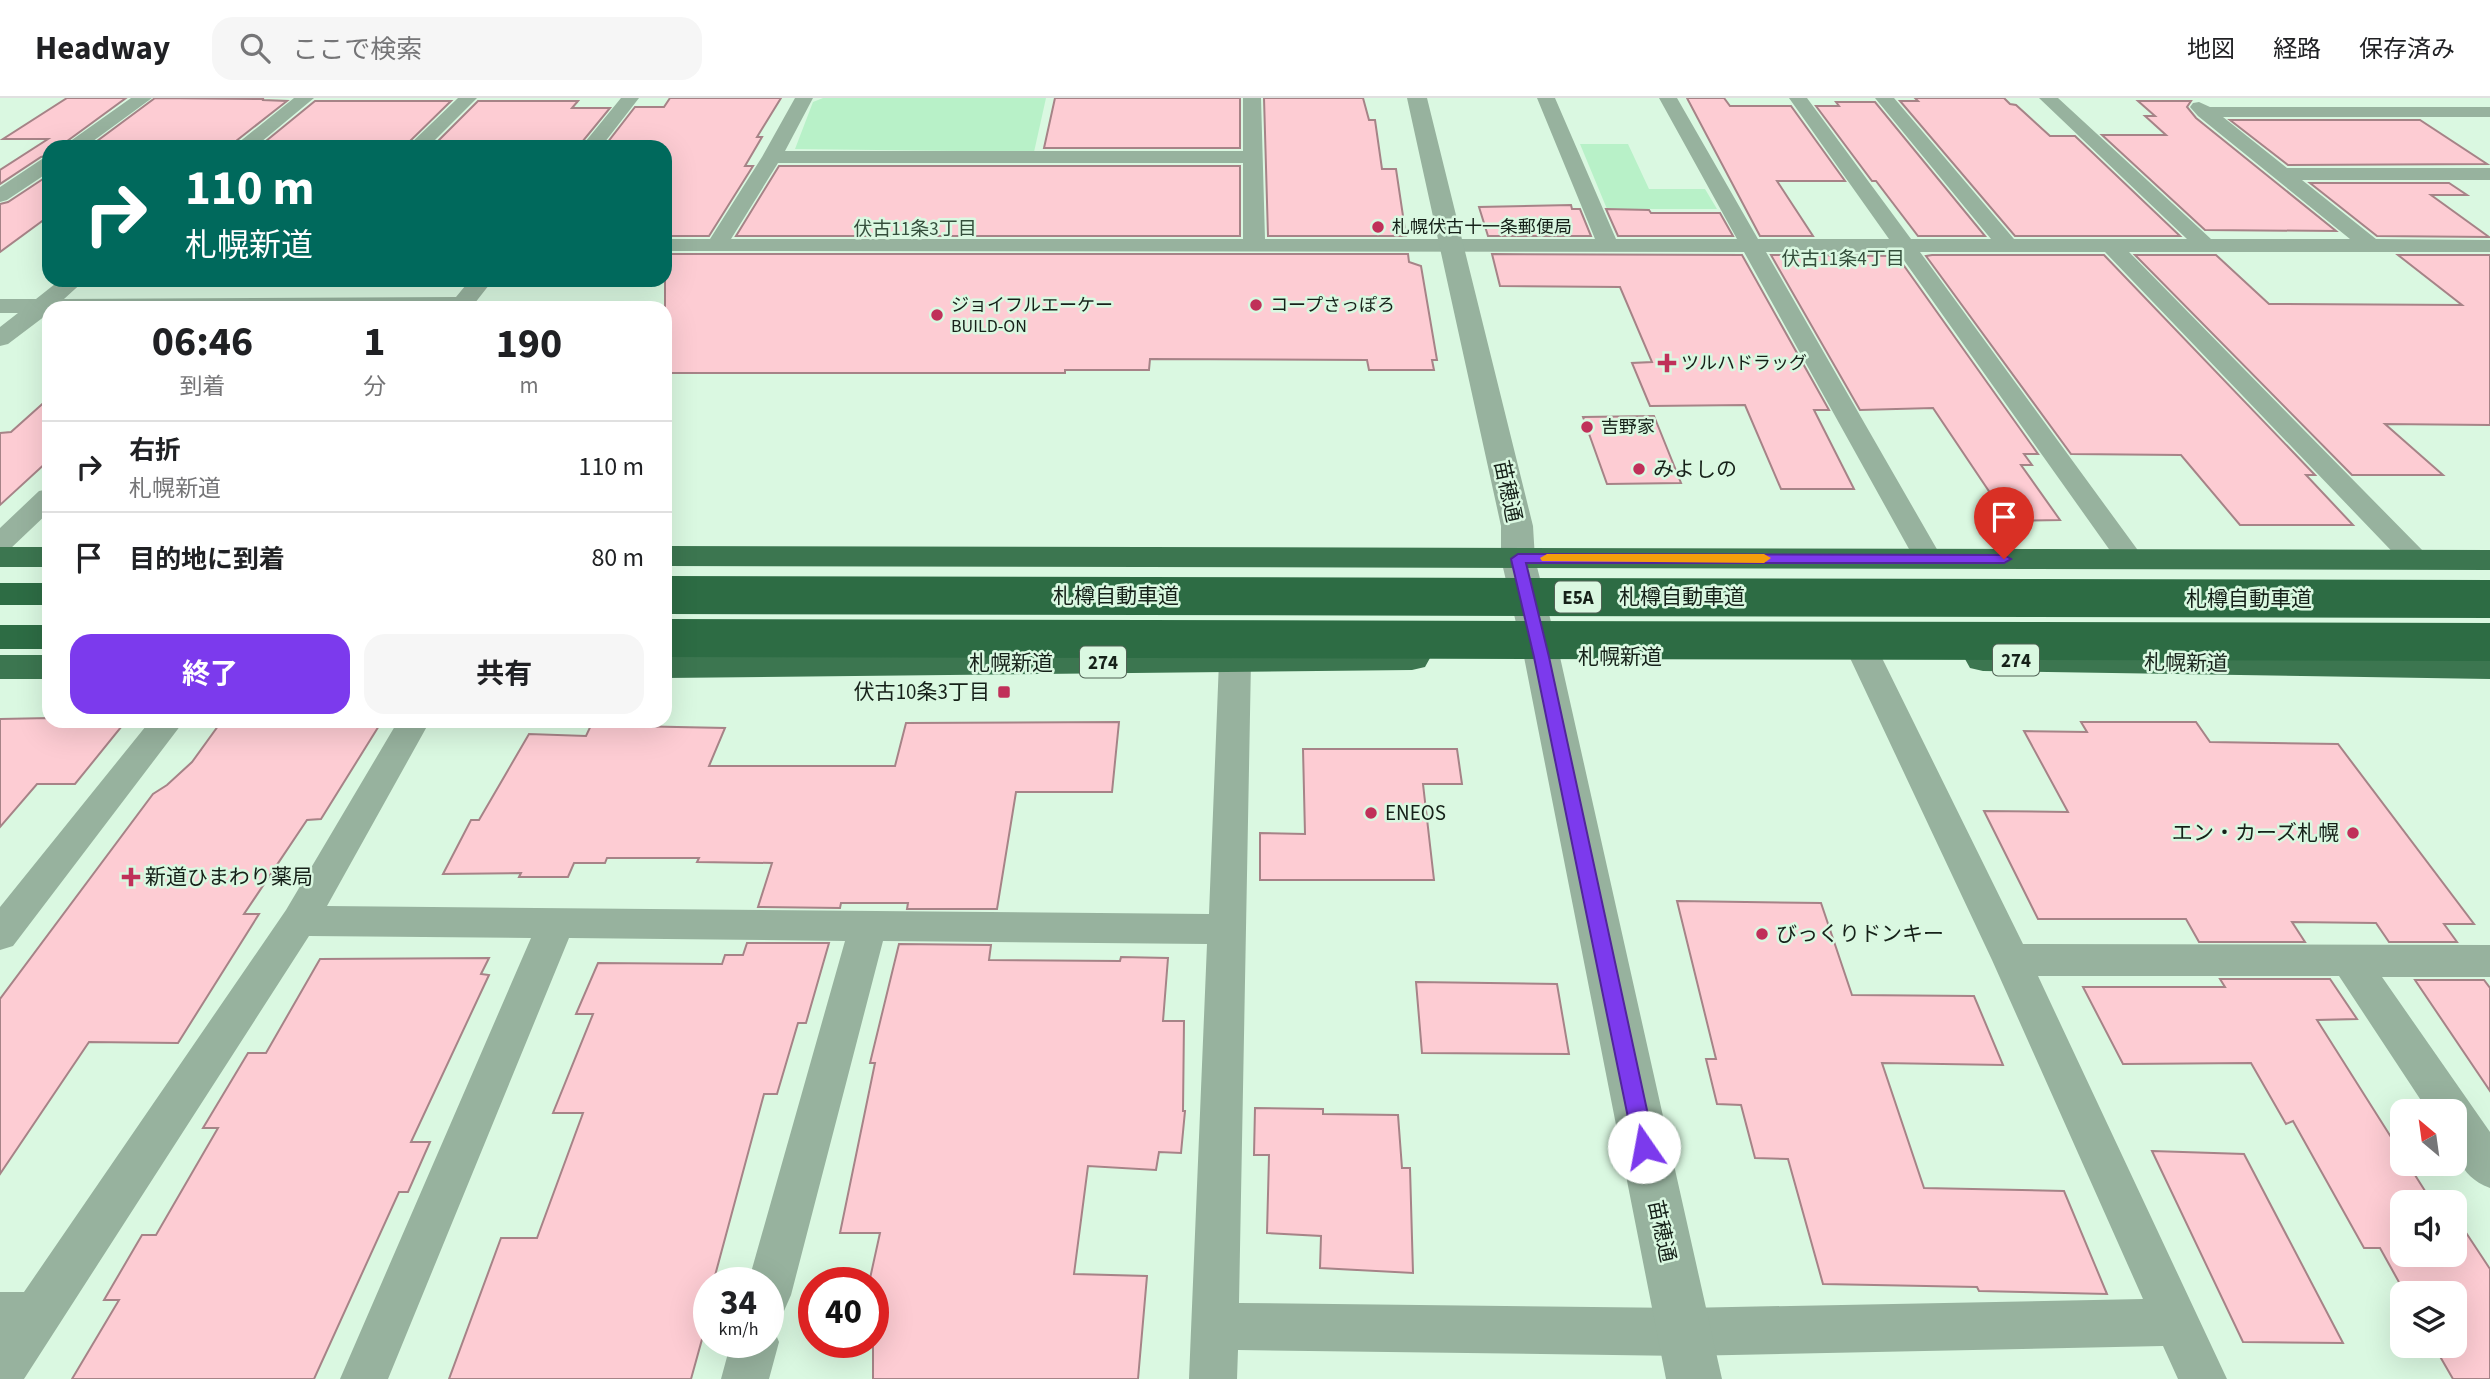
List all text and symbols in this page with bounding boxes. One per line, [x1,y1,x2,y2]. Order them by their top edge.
search box [212,17,702,80]
text: Headway [35,25,170,72]
icon: search [236,29,274,67]
text: ここで検索 [292,31,422,68]
text: 地図 [2187,32,2235,67]
text: 経路 [2273,32,2321,67]
text: 保存済み [2359,32,2455,67]
text: 110 m [185,154,314,224]
icon: right [70,168,161,259]
place label: 札幌伏古十一条郵便局 [1392,215,1572,240]
district label: 伏古11条3丁目 [853,216,977,243]
marker: 札幌伏古十一条郵便局 [1370,219,1386,235]
text: 札幌新道 [185,223,313,269]
district label: 伏古11条4丁目 [1781,246,1905,273]
place label: ジョイフルエーケー BUILD-ON [951,293,1113,339]
place label: コープさっぽろ [1270,293,1395,318]
marker: コープさっぽろ [1248,297,1264,313]
marker: ジョイフルエーケー BUILD-ON [929,307,945,323]
text: 06:46 [152,312,253,372]
text: 1 [363,312,385,372]
text: 190 [496,314,562,374]
place label: ツルハドラッグ [1681,351,1807,376]
marker: ツルハドラッグ [1659,355,1675,371]
text: m [519,369,538,402]
text: 到着 [179,370,225,403]
text: 分 [363,370,386,403]
place label: 吉野家 [1601,415,1655,440]
marker: 吉野家 [1579,419,1595,435]
text: 右折 [129,432,181,469]
icon: right [70,448,108,486]
text: 110 m [578,448,644,485]
place label: みよしの [1653,454,1737,484]
street label: 苗穂通 [1487,457,1529,525]
marker: みよしの [1631,461,1647,477]
text: 札幌新道 [129,472,221,505]
pin [1974,487,2034,559]
icon: arrive [1985,498,2023,536]
icon: arrive [70,539,108,577]
text: 80 m [591,539,644,576]
text: 目的地に到着 [129,541,285,578]
street label: 札樽自動車道 [1053,581,1179,611]
road number: E5A [1555,582,1601,612]
street label: 札樽自動車道 [1619,582,1745,612]
street label: 札樽自動車道 [2186,584,2312,614]
button: 終了 [70,634,350,714]
button: 共有 [364,634,644,714]
street label: 札幌新道 [1578,642,1662,672]
road number: 274 [1993,645,2039,676]
road number: 274 [1080,646,1126,678]
street label: 札幌新道 [2144,647,2228,679]
street label: 札幌新道 [969,648,1053,678]
place label: 伏古10条3丁目 [854,677,990,707]
marker: 伏古10条3丁目 [996,684,1012,700]
place label: ENEOS [1385,798,1446,828]
marker: ENEOS [1363,805,1379,821]
place label: エン・カーズ札幌 [2172,818,2339,848]
marker: エン・カーズ札幌 [2345,825,2361,841]
place label: 新道ひまわり薬局 [145,862,313,892]
marker: 新道ひまわり薬局 [123,869,139,885]
place label: びっくりドンキー [1776,919,1944,949]
marker: びっくりドンキー [1754,926,1770,942]
north arrow [2390,1099,2468,1176]
map controls [2390,1099,2467,1358]
position arrow [1607,1110,1681,1184]
button: sound [2390,1190,2467,1267]
street label: 苗穂通 [1641,1197,1683,1265]
speed limit sign: 40 [798,1267,889,1358]
text: 34 [720,1278,757,1328]
button: layers [2390,1281,2467,1358]
text: km/h [719,1317,758,1342]

